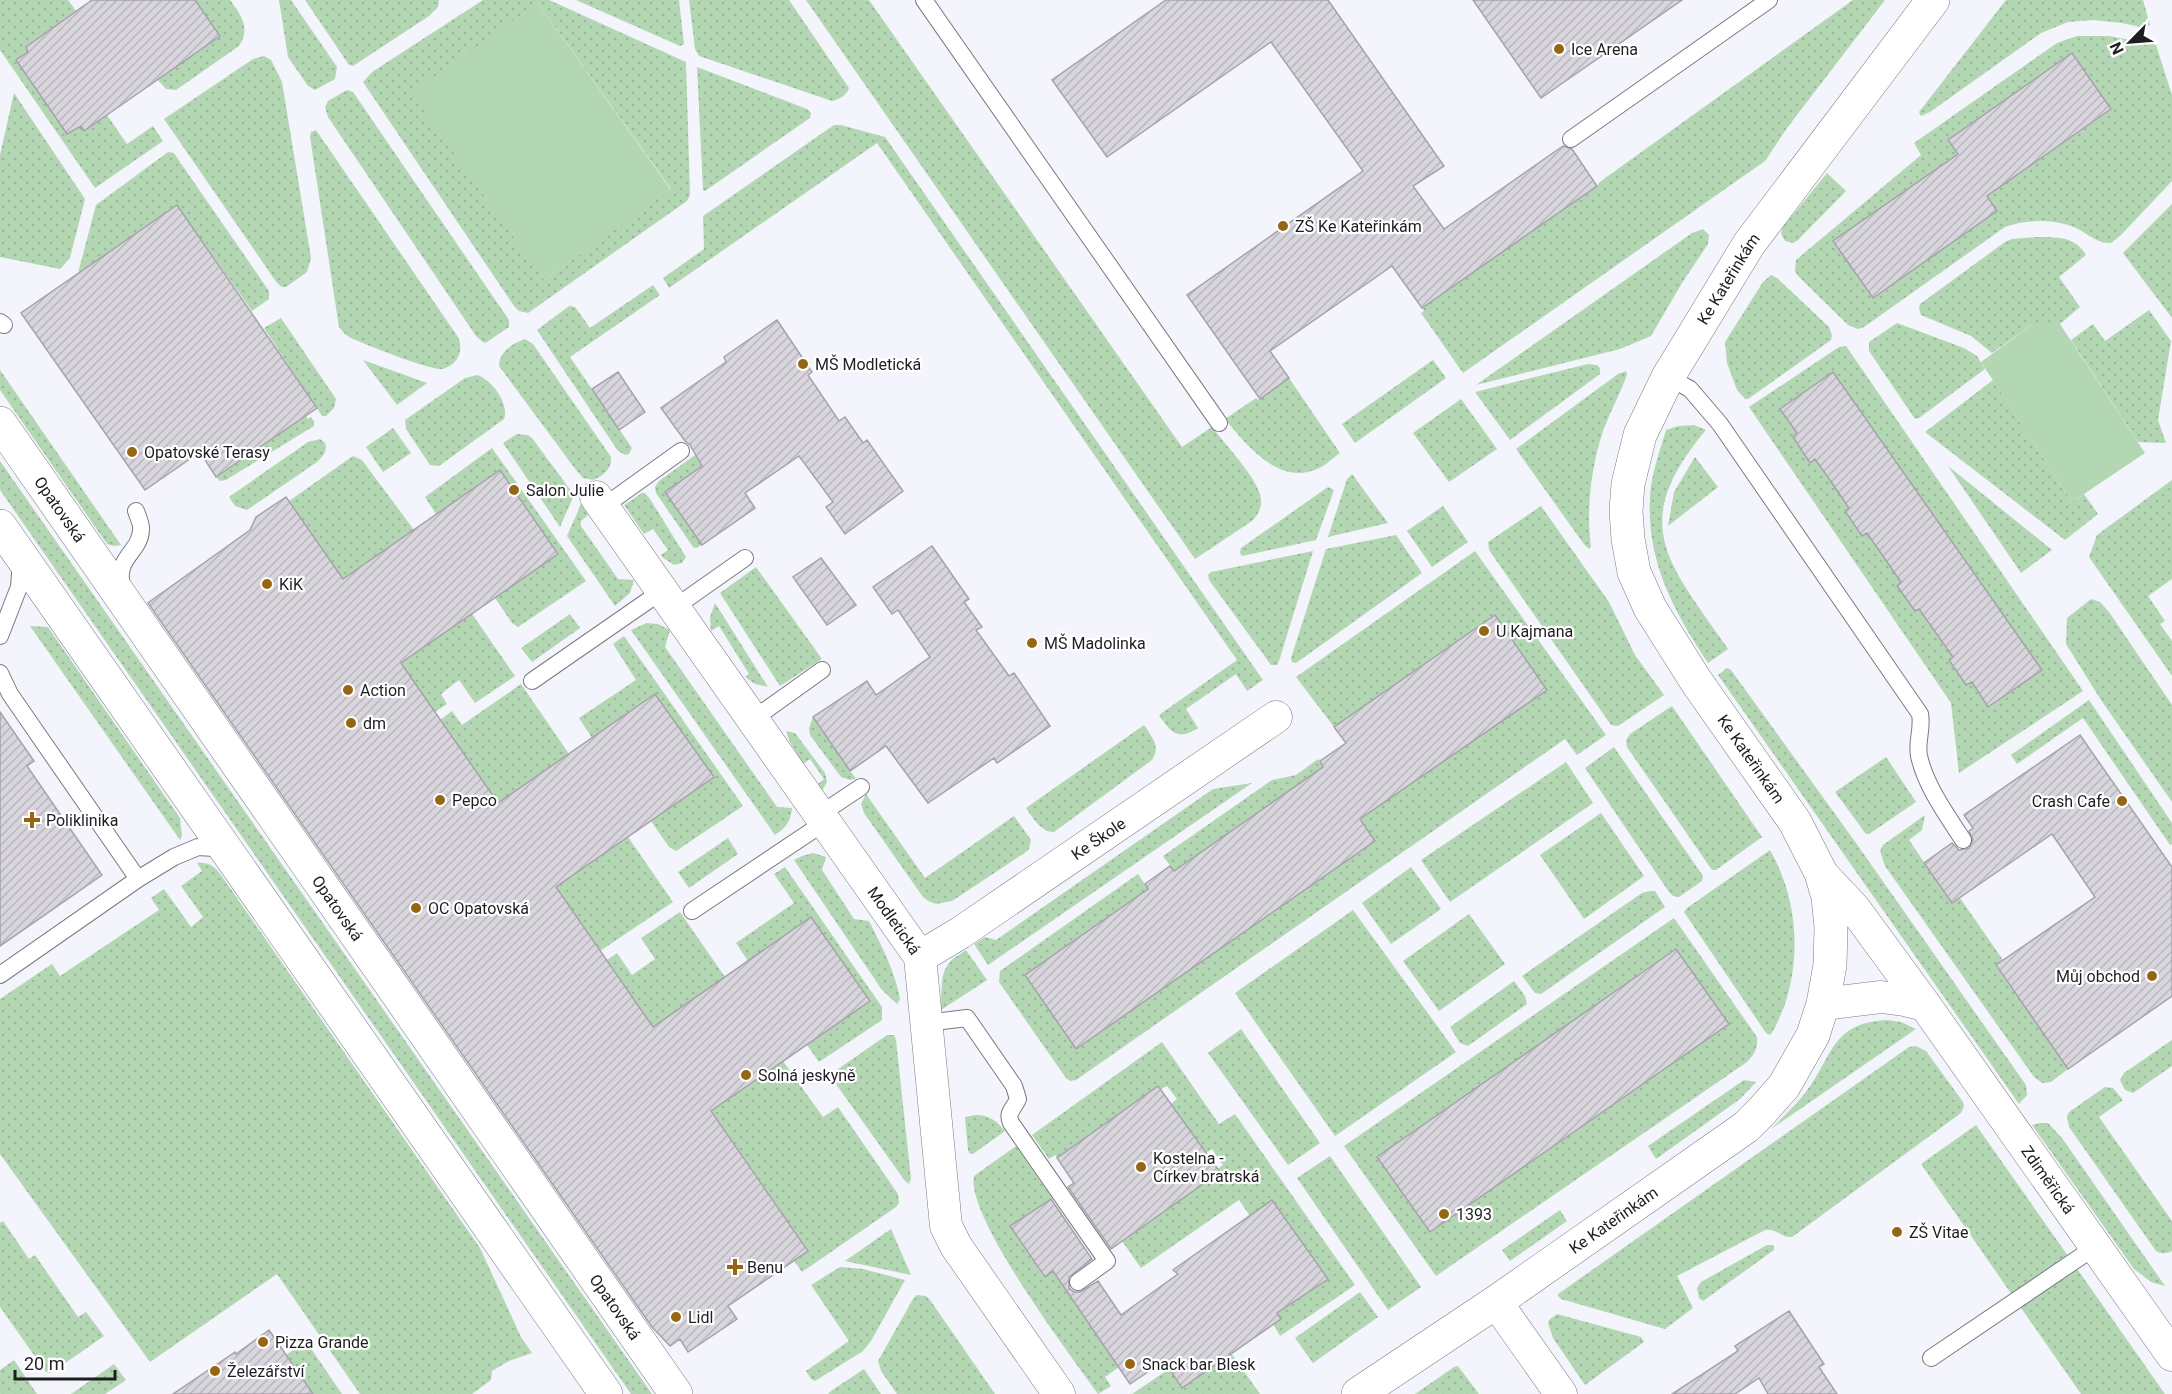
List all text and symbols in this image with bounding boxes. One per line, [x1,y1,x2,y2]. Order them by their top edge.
north arrow [2100,12,2160,72]
text: N [2106,39,2128,57]
place label: Ice Arena [1571,40,1638,59]
marker: Ice Arena [1552,42,1566,56]
place label: ZŠ Ke Kateřinkám [1295,216,1422,236]
marker: ZŠ Ke Kateřinkám [1276,219,1290,233]
street label: Ke Kateřinkám [1693,229,1763,328]
place label: MŠ Modletická [815,354,921,374]
marker: MŠ Modletická [796,357,810,371]
place label: Opatovské Terasy [144,443,270,462]
marker: Opatovské Terasy [125,445,139,459]
street label: Opatovská [31,473,89,546]
place label: Salon Julie [526,481,604,500]
marker: Salon Julie [507,483,521,497]
place label: KiK [279,575,304,594]
marker: KiK [260,577,274,591]
place label: U Kajmana [1496,622,1573,641]
marker: U Kajmana [1477,624,1491,638]
place label: MŠ Madolinka [1044,633,1146,653]
marker: MŠ Madolinka [1025,636,1039,650]
place label: Action [360,681,406,700]
marker: Action [341,683,355,697]
street label: Ke Kateřinkám [1713,711,1789,807]
place label: dm [363,714,386,733]
marker: dm [344,716,358,730]
place label: Pepco [452,791,497,810]
place label: Crash Cafe [2032,792,2110,811]
marker: Pepco [433,793,447,807]
marker: Crash Cafe [2115,794,2129,808]
marker: Poliklinika [23,811,41,829]
place label: Poliklinika [46,811,118,830]
street label: Ke Škole [1067,813,1129,864]
street label: Opatovská [308,872,367,944]
street label: Modletická [864,883,925,958]
place label: OC Opatovská [428,899,529,918]
marker: OC Opatovská [409,901,423,915]
place label: Můj obchod [2056,967,2140,986]
marker: Můj obchod [2145,969,2159,983]
place label: Solná jeskyně [758,1066,856,1085]
marker: Solná jeskyně [739,1068,753,1082]
street label: Zdiměřická [2018,1142,2079,1217]
place label: Kostelna - Církev bratrská [1153,1149,1259,1186]
marker: Kostelna - Církev bratrská [1134,1160,1148,1174]
street label: Ke Kateřinkám [1565,1182,1661,1257]
place label: 1393 [1456,1205,1492,1224]
marker: 1393 [1437,1207,1451,1221]
place label: ZŠ Vitae [1909,1222,1969,1242]
marker: ZŠ Vitae [1890,1225,1904,1239]
place label: Benu [747,1258,783,1277]
marker: Benu [728,1260,742,1274]
street label: Opatovská [586,1270,645,1343]
place label: Lidl [688,1308,713,1327]
marker: Lidl [669,1310,683,1324]
place label: Pizza Grande [275,1333,369,1352]
marker: Pizza Grande [256,1335,270,1349]
scale bar [15,1343,116,1381]
text: 20 m [24,1353,64,1374]
place label: Snack bar Blesk [1142,1355,1256,1374]
marker: Snack bar Blesk [1123,1357,1137,1371]
place label: Železářství [227,1362,306,1381]
marker: Železářství [208,1364,222,1378]

